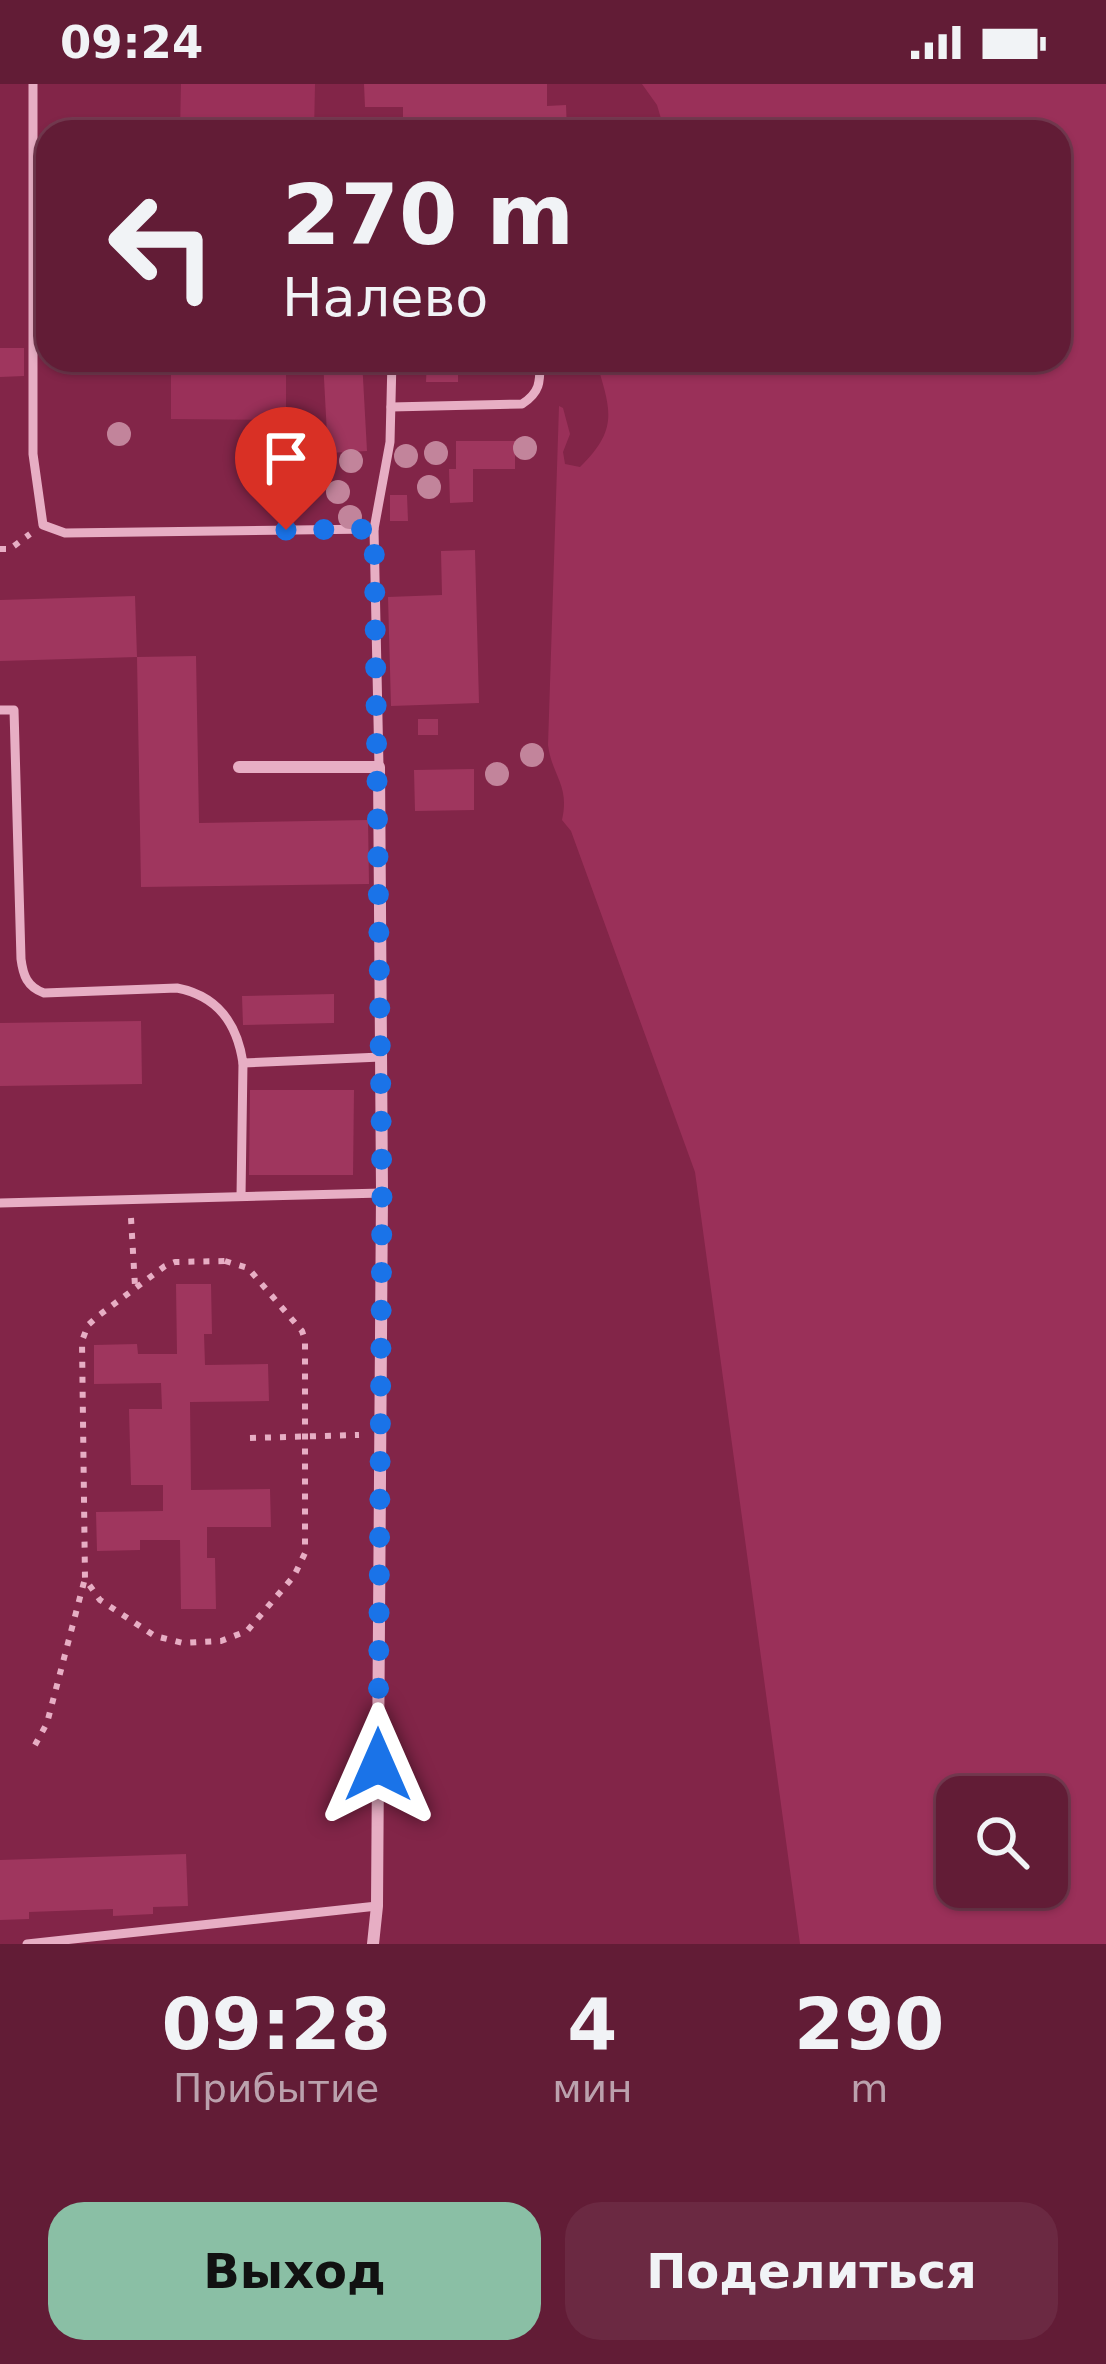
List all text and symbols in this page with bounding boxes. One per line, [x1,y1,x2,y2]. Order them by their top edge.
text: 09:24 [60,16,203,69]
text: 270 m [282,166,574,264]
icon: left [84,168,240,324]
text: Налево [282,266,488,329]
pin [235,407,337,530]
icon: arrive [253,425,319,491]
position arrow [315,1702,441,1828]
map controls [936,1776,1068,1908]
button: search [936,1776,1068,1908]
text: 09:28 [162,1982,391,2066]
text: 4 [567,1982,617,2066]
text: 290 [794,1982,944,2066]
text: Прибытие [173,2066,379,2111]
text: мин [552,2066,633,2111]
text: m [850,2066,888,2111]
button: Выход [48,2202,541,2340]
button: Поделиться [565,2202,1058,2340]

